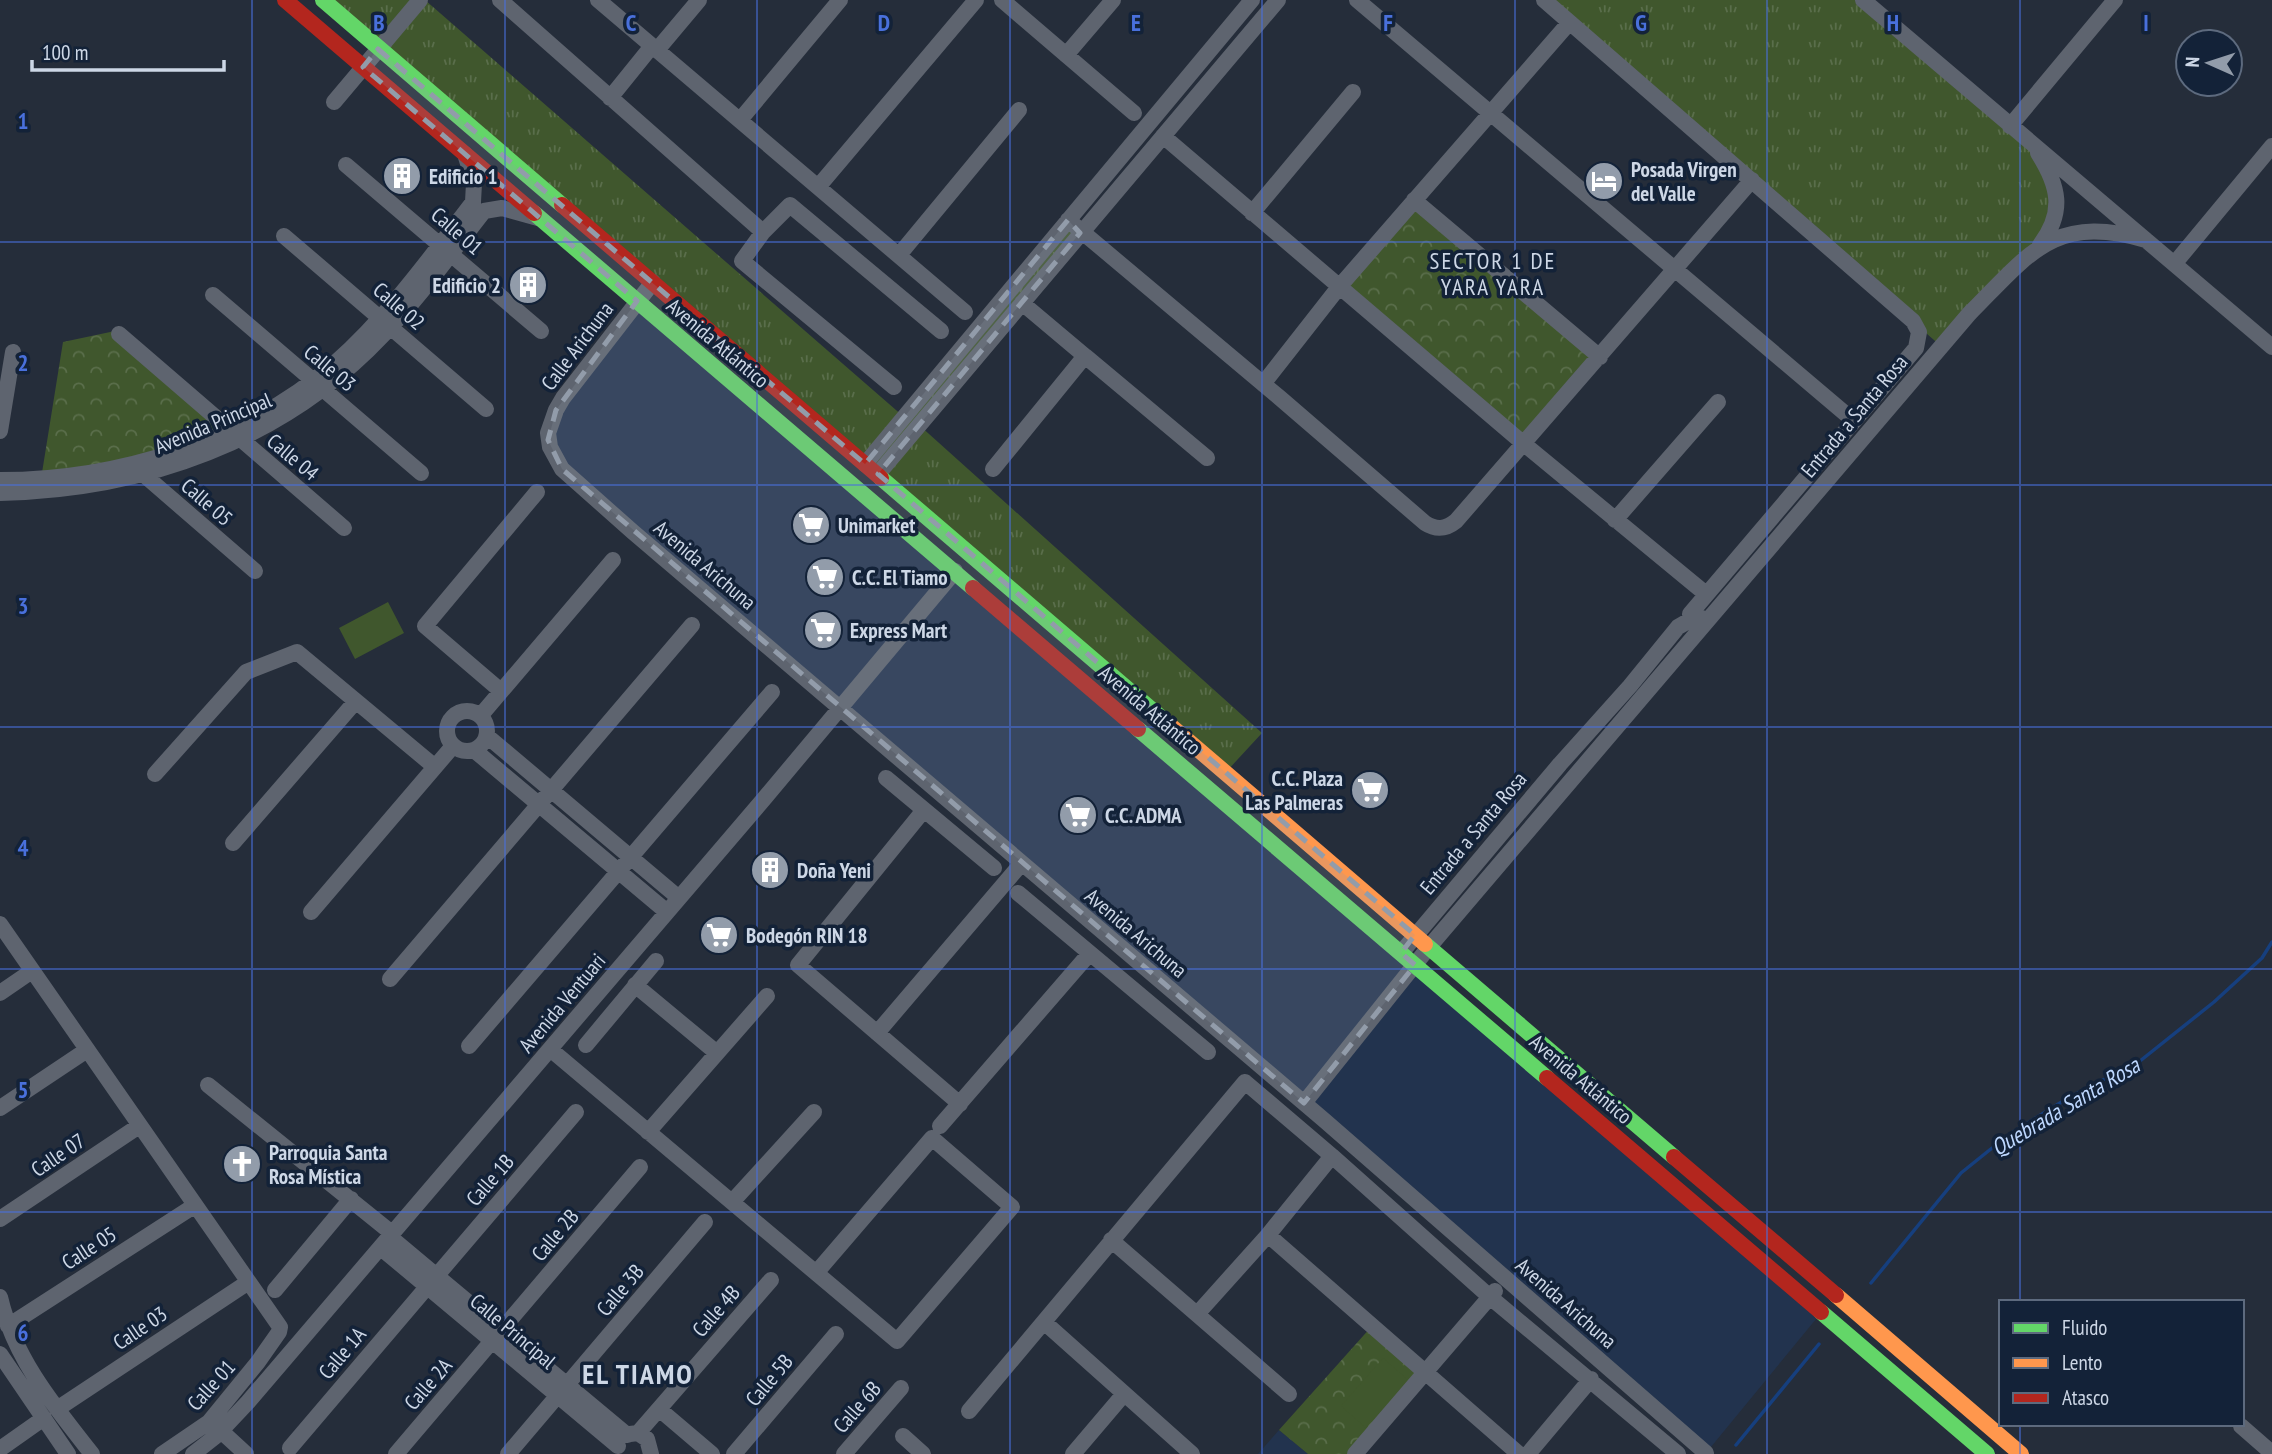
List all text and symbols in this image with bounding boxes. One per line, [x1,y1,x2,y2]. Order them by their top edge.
text: B [373,8,385,37]
text: C [626,8,637,37]
text: D [878,8,890,37]
text: E [1131,8,1141,37]
text: F [1383,8,1393,37]
text: G [1635,8,1647,37]
text: H [1887,8,1899,37]
text: I [2143,8,2149,37]
scale bar [32,28,224,72]
north arrow [2174,28,2244,98]
text: 100 m [42,39,88,66]
text: N [2180,56,2204,68]
text: 1 [18,106,29,135]
building icon: Edificio 1 [381,155,423,197]
place label: Posada Virgen del Valle [1631,156,1737,207]
hotel icon: Posada Virgen del Valle [1583,160,1625,202]
place label: Edificio 1 [429,163,498,190]
street label: Calle 01 [426,201,488,261]
district label: SECTOR 1 DE YARA YARA [1430,246,1556,301]
building icon: Edificio 2 [507,264,549,306]
place label: Edificio 2 [432,272,501,299]
street label: Calle 02 [368,276,430,336]
street label: Avenida Atlántico [661,292,775,394]
street label: Calle Arichuna [535,296,619,396]
street label: Calle 03 [299,339,361,397]
text: 2 [18,348,29,377]
street label: Entrada a Santa Rosa [1795,349,1913,483]
street label: Avenida Principal [150,386,276,460]
street label: Calle 04 [262,428,325,487]
street label: Calle 05 [176,472,238,532]
supermarket icon: Unimarket [790,504,832,546]
place label: Unimarket [838,512,915,539]
street label: Avenida Arichuna [648,514,762,616]
supermarket icon: C.C. El Tiamo [804,556,846,598]
place label: C.C. El Tiamo [852,564,948,591]
text: 3 [18,591,29,620]
supermarket icon: Express Mart [802,609,844,651]
place label: Express Mart [850,617,947,644]
street label: Avenida Atlántico [1093,659,1207,761]
place label: C.C. Plaza Las Palmeras [1245,765,1343,816]
street label: Entrada a Santa Rosa [1414,766,1532,900]
supermarket icon: C.C. Plaza Las Palmeras [1349,769,1391,811]
supermarket icon: C.C. ADMA [1057,794,1099,836]
place label: C.C. ADMA [1105,802,1182,829]
text: 4 [18,833,29,862]
building icon: Doña Yeni [749,849,791,891]
place label: Doña Yeni [797,857,871,884]
street label: Avenida Arichuna [1079,882,1193,984]
supermarket icon: Bodegón RIN 18 [698,914,740,956]
place label: Bodegón RIN 18 [746,922,868,949]
street label: Avenida Ventuari [513,948,611,1058]
street label: Avenida Atlántico [1524,1028,1638,1130]
water label: Quebrada Santa Rosa [1985,1049,2146,1162]
text: 5 [18,1075,29,1104]
street label: Calle 07 [26,1127,90,1183]
place label: Parroquia Santa Rosa Mística [269,1139,388,1190]
church icon: Parroquia Santa Rosa Mística [221,1143,263,1185]
street label: Calle 1B [460,1149,520,1211]
street label: Calle 2B [525,1203,585,1267]
street label: Calle 05 [57,1220,121,1276]
street label: Avenida Arichuna [1510,1252,1622,1354]
street label: Calle 3B [590,1258,650,1322]
street label: Calle 4B [686,1280,746,1342]
street label: Calle Principal [465,1287,561,1375]
street label: Calle 03 [108,1300,172,1356]
legend [1999,1300,2244,1426]
text: Fluido [2062,1314,2107,1341]
text: 6 [18,1318,29,1347]
street label: Calle 1A [312,1321,372,1385]
street label: Calle 5B [739,1348,799,1412]
text: Lento [2062,1349,2102,1376]
street label: Calle 2A [398,1352,458,1416]
street label: Calle 01 [181,1354,241,1416]
district label: EL TIAMO [582,1355,694,1392]
street label: Calle 6B [827,1376,887,1438]
text: Atasco [2062,1384,2109,1411]

